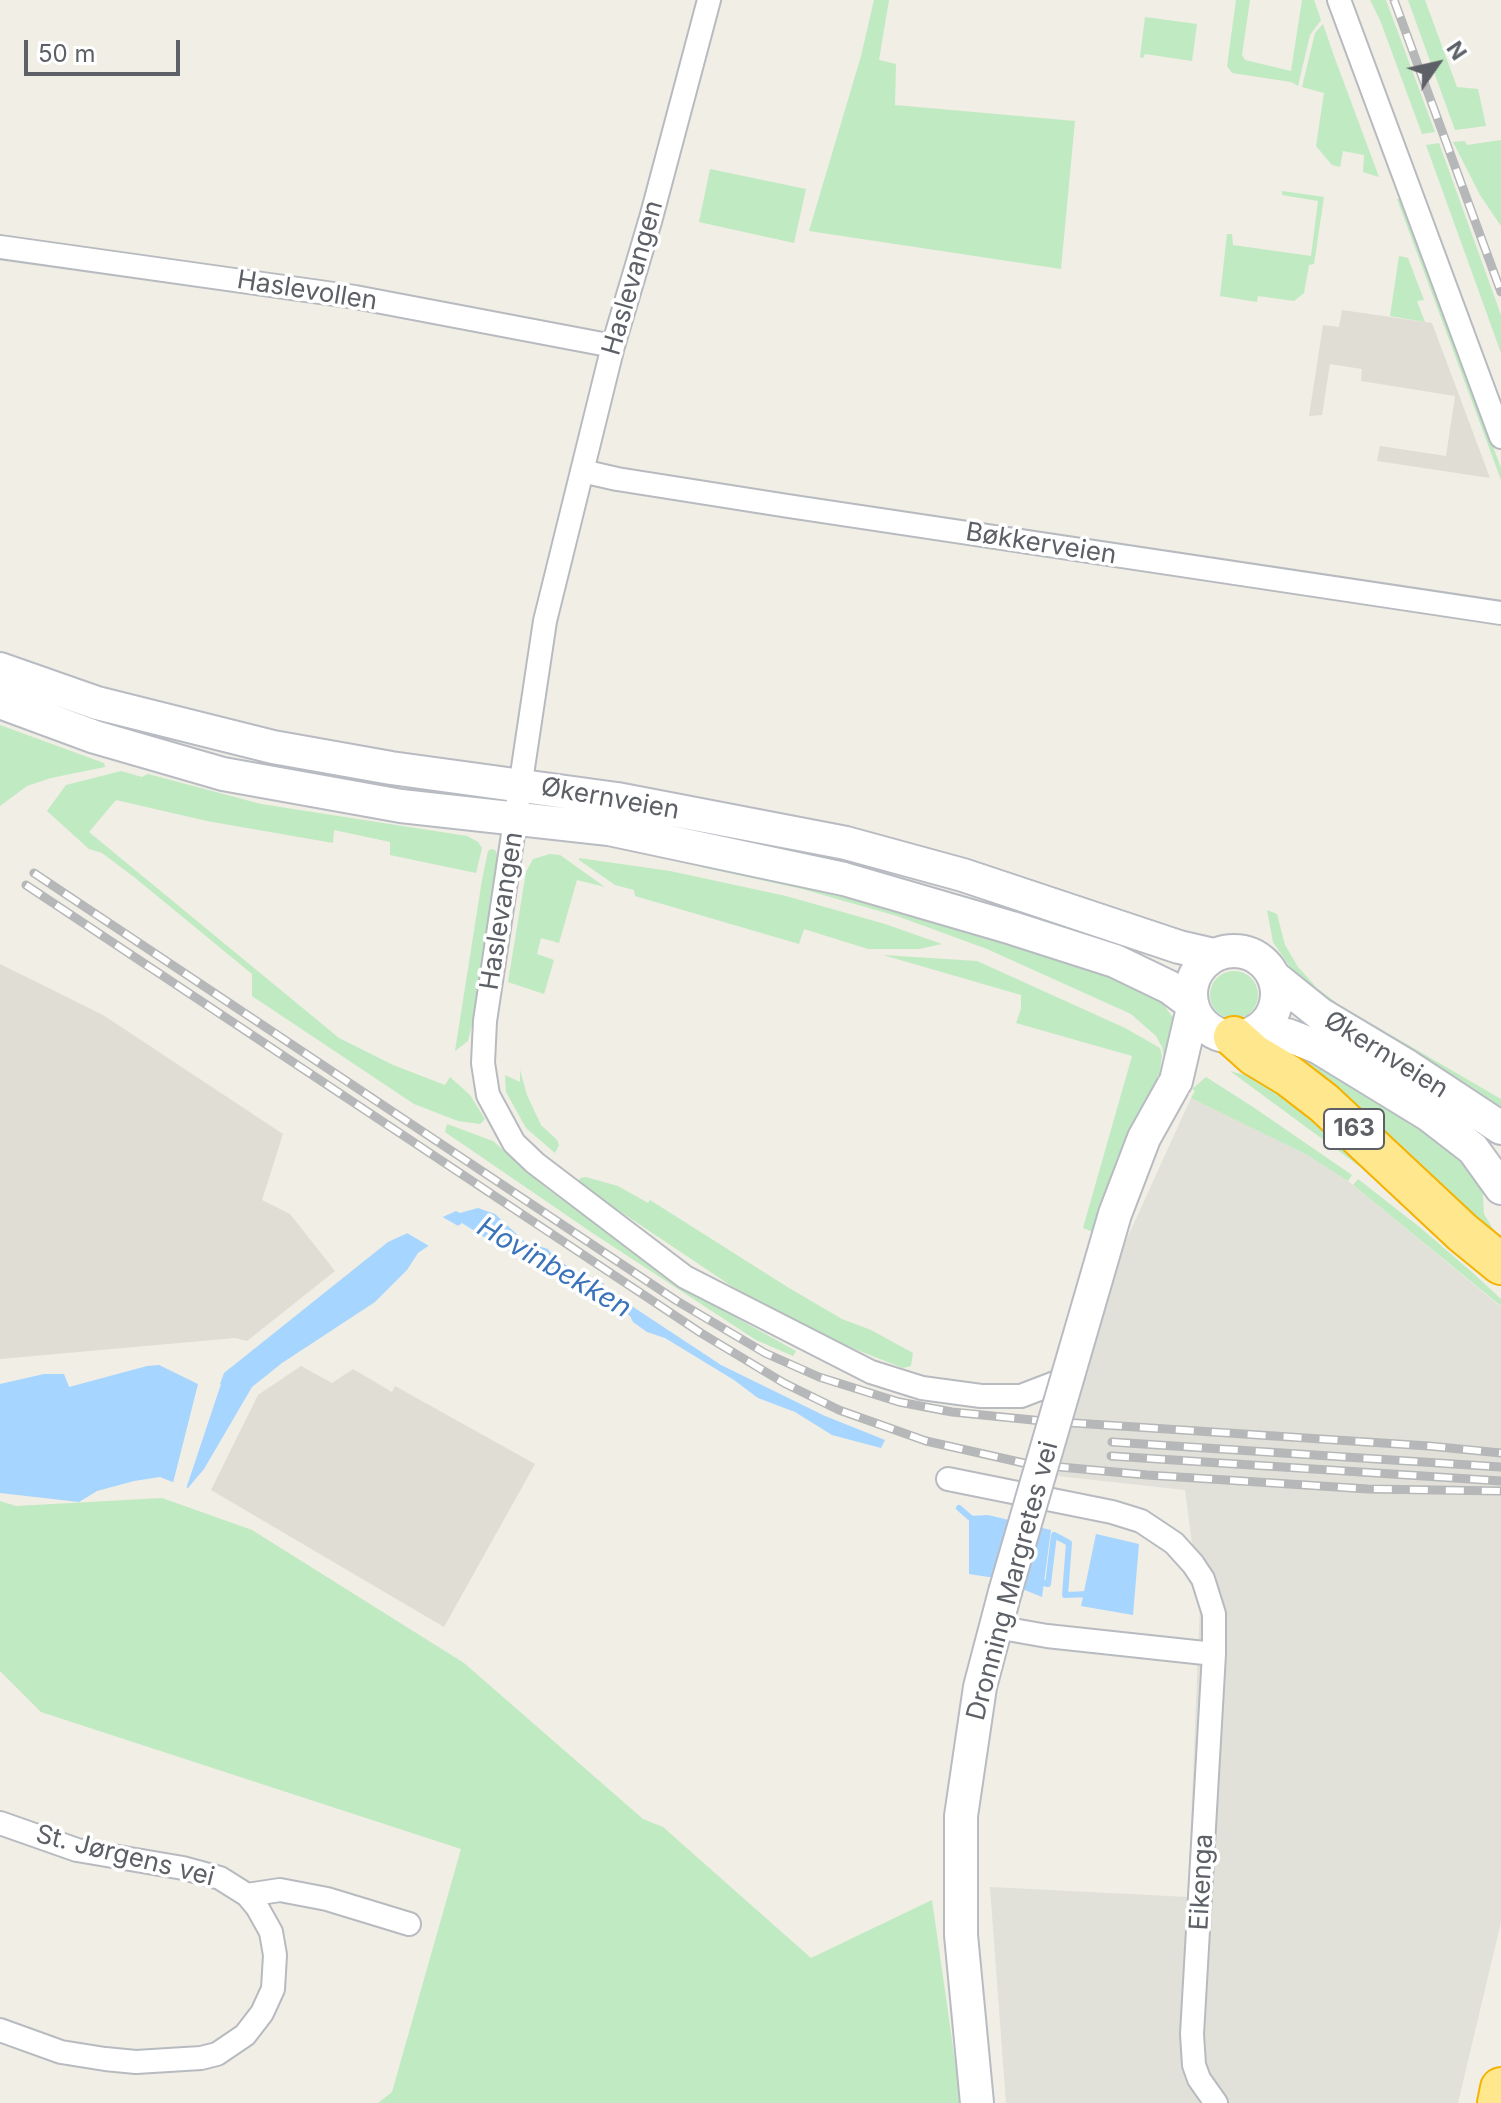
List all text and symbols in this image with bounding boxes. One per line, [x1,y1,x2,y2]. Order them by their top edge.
scale bar [28,24,184,74]
north arrow [1397,24,1477,104]
text: N [1441,36,1472,65]
text: 50 m [38,39,96,68]
street label: Haslevangen [596,197,670,359]
street label: Haslevollen [235,265,379,317]
street label: Bøkkerveien [964,517,1118,571]
street label: Økernveien [538,771,682,827]
street label: Haslevangen [474,830,530,992]
street label: Økernveien [1318,1005,1454,1105]
road number: 163 [1324,1109,1384,1149]
water label: Hovinbekken [471,1210,637,1326]
street label: Dronning Margretes vei [961,1438,1065,1724]
street label: St. Jørgens vei [33,1819,217,1893]
street label: Eikenga [1184,1833,1220,1931]

